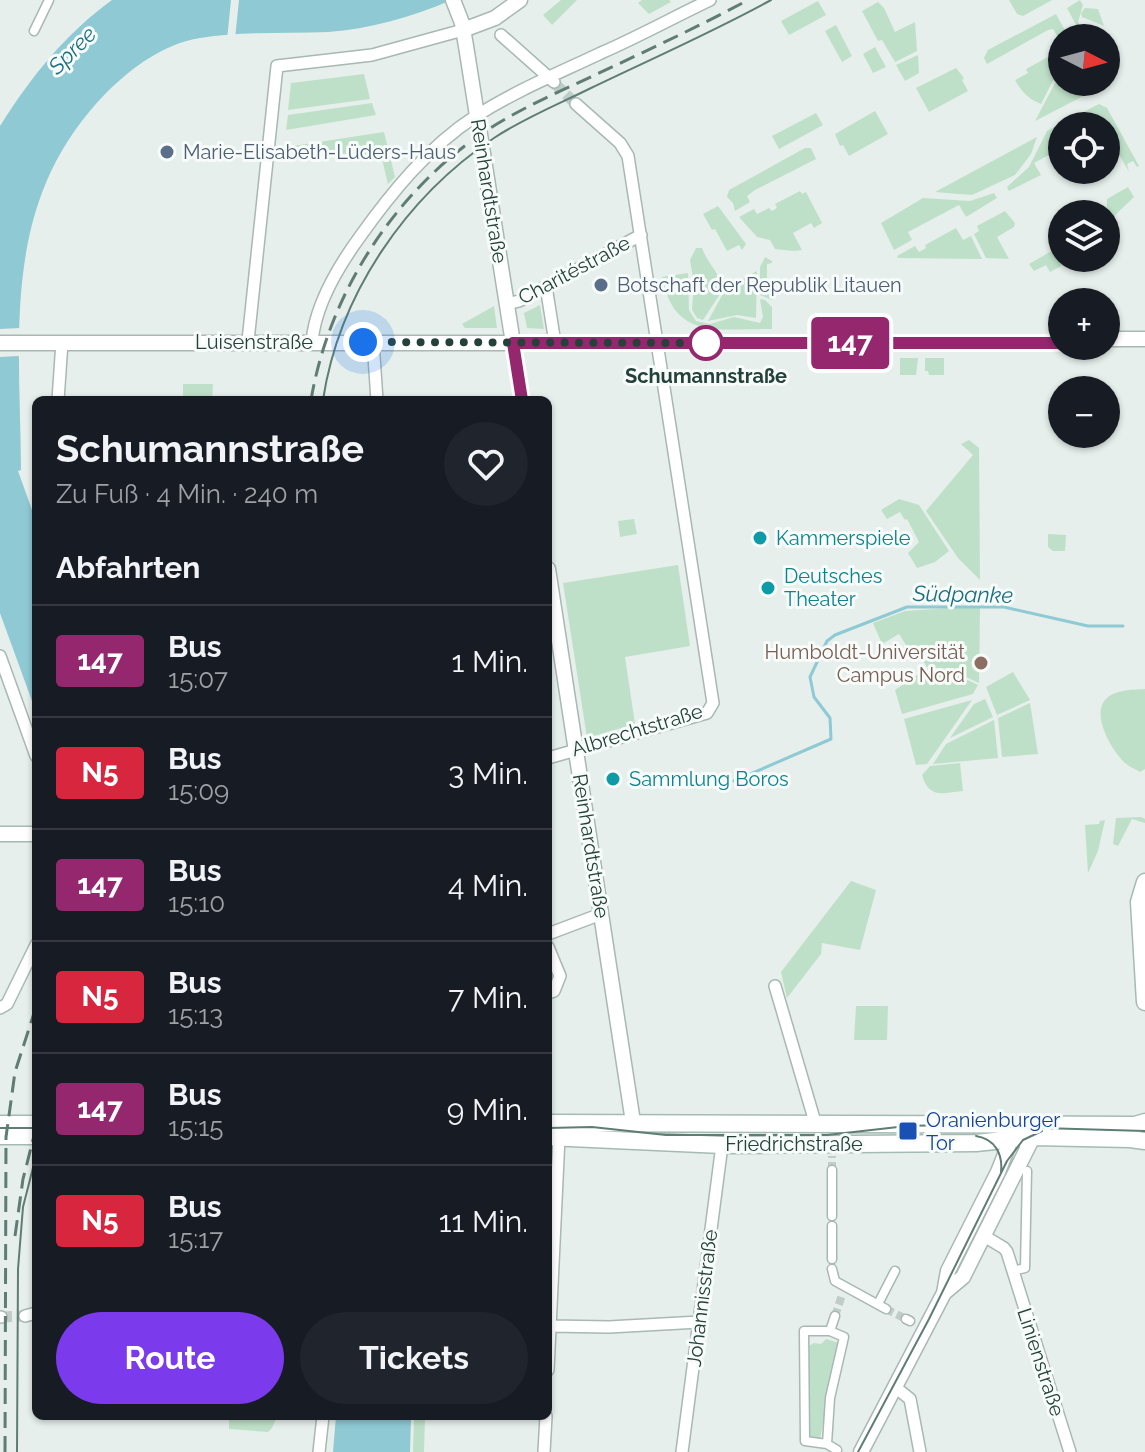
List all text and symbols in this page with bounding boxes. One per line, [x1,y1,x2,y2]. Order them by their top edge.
water label: Spree [42,21,101,80]
north arrow [1048,24,1120,96]
map controls [1048,24,1120,448]
button: locate [1048,112,1120,184]
street label: Reinhardtstraße [466,117,512,265]
place label: Marie-Elisabeth-Lüders-Haus [183,140,456,164]
marker: Marie-Elisabeth-Lüders-Haus [158,143,176,161]
button: layers [1048,200,1120,272]
street label: Charitéstraße [514,230,634,309]
place label: Botschaft der Republik Litauen [617,273,902,297]
marker: Botschaft der Republik Litauen [592,276,610,294]
button: + [1048,288,1120,360]
line badge: 147 [804,317,896,369]
your location [343,322,383,362]
marker: Schumannstraße [689,326,723,360]
text: 147 [827,326,873,359]
street label: Luisenstraße [195,330,313,354]
place label: Schumannstraße [625,364,787,388]
button: − [1048,376,1120,448]
button: heart [444,422,528,506]
text: Schumannstraße [56,426,364,471]
text: Zu Fuß · 4 Min. · 240 m [56,479,318,509]
place label: Kammerspiele [776,526,911,550]
marker: Kammerspiele [751,529,769,547]
text: Abfahrten [56,550,200,585]
place label: Deutsches Theater [784,564,882,611]
marker: Deutsches Theater [759,579,777,597]
water label: Südpanke [912,580,1014,608]
text: Bus [168,629,222,664]
place label: Humboldt-Universität Campus Nord [764,640,965,687]
text: 147 [77,644,123,677]
text: 1 Min. [452,644,528,679]
marker: Humboldt-Universität Campus Nord [972,654,990,672]
text: 15:07 [168,664,228,694]
street label: Albrechtstraße [568,699,706,761]
text: Bus [168,741,222,776]
text: N5 [82,756,118,789]
text: 3 Min. [448,756,528,791]
place label: Sammlung Boros [629,767,789,791]
marker: Sammlung Boros [604,770,622,788]
street label: Reinhardtstraße [568,772,614,920]
text: 15:09 [168,776,229,806]
text: Bus [168,853,222,888]
text: 147 [77,868,123,901]
text: 4 Min. [448,868,528,903]
text: 15:10 [168,888,225,918]
text: Bus [168,965,222,1000]
text: N5 [82,980,118,1013]
text: 7 Min. [448,980,528,1015]
text: 15:13 [168,1000,223,1030]
text: Bus [168,1077,222,1112]
text: 147 [77,1092,123,1125]
text: 9 Min. [447,1092,528,1127]
place label: Oranienburger Tor [926,1108,1060,1155]
text: 15:15 [168,1112,223,1142]
marker: Oranienburger Tor [897,1120,919,1142]
street label: Friedrichstraße [725,1132,863,1156]
text: Bus [168,1189,222,1224]
text: N5 [82,1204,118,1237]
text: 11 Min. [439,1204,528,1239]
text: 15:17 [168,1224,223,1254]
street label: Johannisstraße [682,1228,722,1368]
street label: Linienstraße [1012,1305,1070,1419]
button: Route [56,1312,284,1404]
button: Tickets [300,1312,528,1404]

